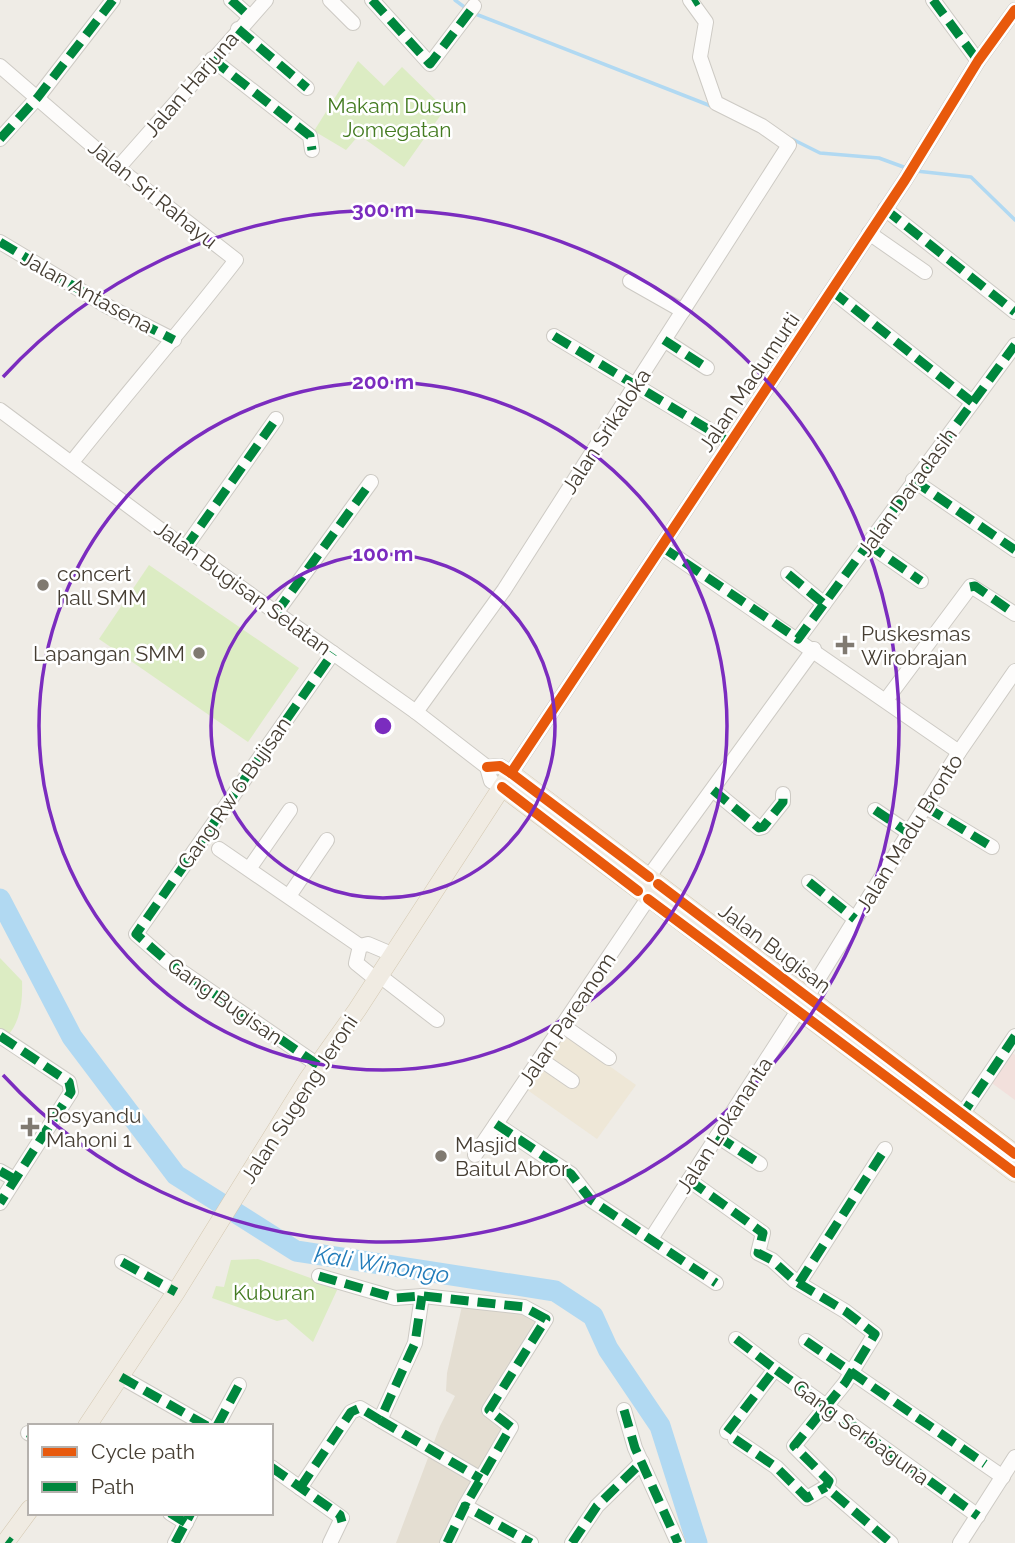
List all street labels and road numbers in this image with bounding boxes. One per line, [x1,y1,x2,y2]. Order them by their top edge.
street label: Jalan Harjuna [139,26,243,142]
street label: Jalan Sri Rahayu [84,134,222,254]
street label: Jalan Antasena [17,246,157,338]
street label: Jalan Madumurti [693,308,805,456]
street label: Jalan Srikaloka [556,364,656,498]
street label: Jalan Daradasih [852,423,962,561]
street label: Jalan Bugisan Selatan [150,516,336,660]
street label: Gang Rw 6 Bujisan [172,712,296,874]
street label: Jalan Madu Bronto [850,749,968,917]
street label: Jalan Bugisan [714,898,836,998]
street label: Jalan Pareanom [513,948,621,1090]
street label: Gang Bugisan [163,952,287,1050]
street label: Jalan Sugeng Jeroni [235,1010,363,1188]
street label: Jalan Lokananta [671,1052,777,1198]
street label: Gang Serbaguna [788,1374,934,1490]

